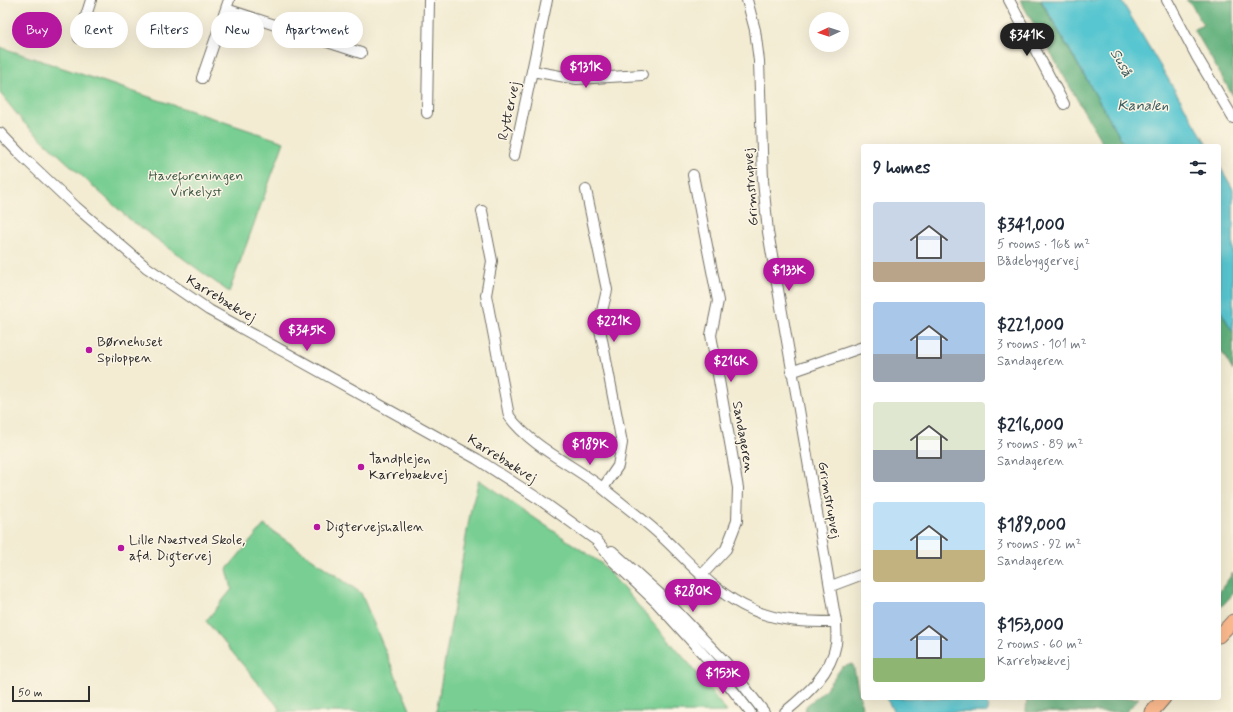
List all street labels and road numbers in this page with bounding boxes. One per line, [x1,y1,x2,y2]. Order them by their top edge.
street label: Ryttervej [494,80,524,142]
street label: Grimstrupvej [739,147,763,227]
street label: Karrebækvej [183,271,259,327]
street label: Sandageren [728,400,758,474]
street label: Karrebækvej [464,431,540,487]
street label: Grimstrupvej [813,460,845,540]

